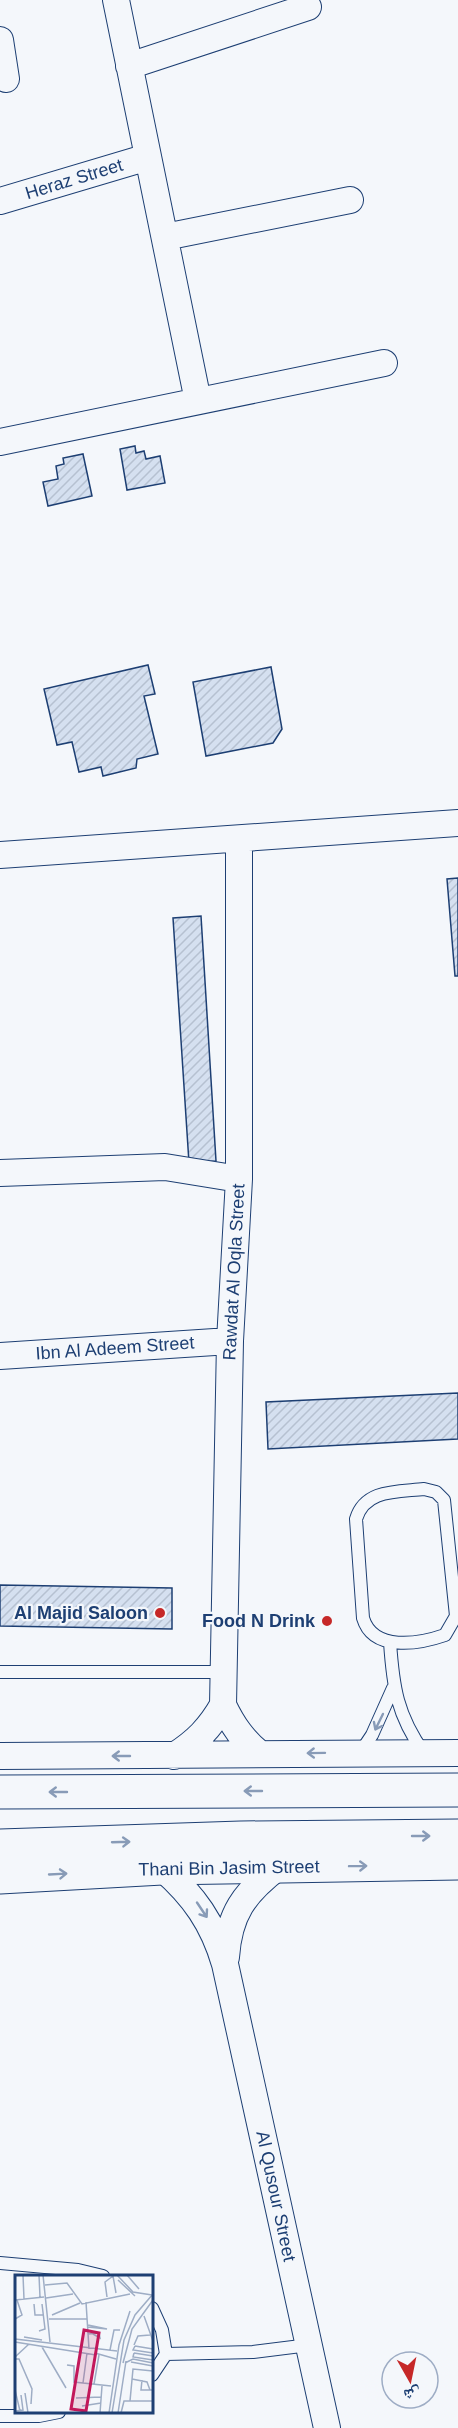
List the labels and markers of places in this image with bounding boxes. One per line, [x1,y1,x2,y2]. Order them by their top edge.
place label: Al Majid Saloon [14,1603,148,1623]
marker: Al Majid Saloon [153,1606,167,1620]
place label: Food N Drink [202,1611,316,1631]
marker: Food N Drink [320,1614,334,1628]

